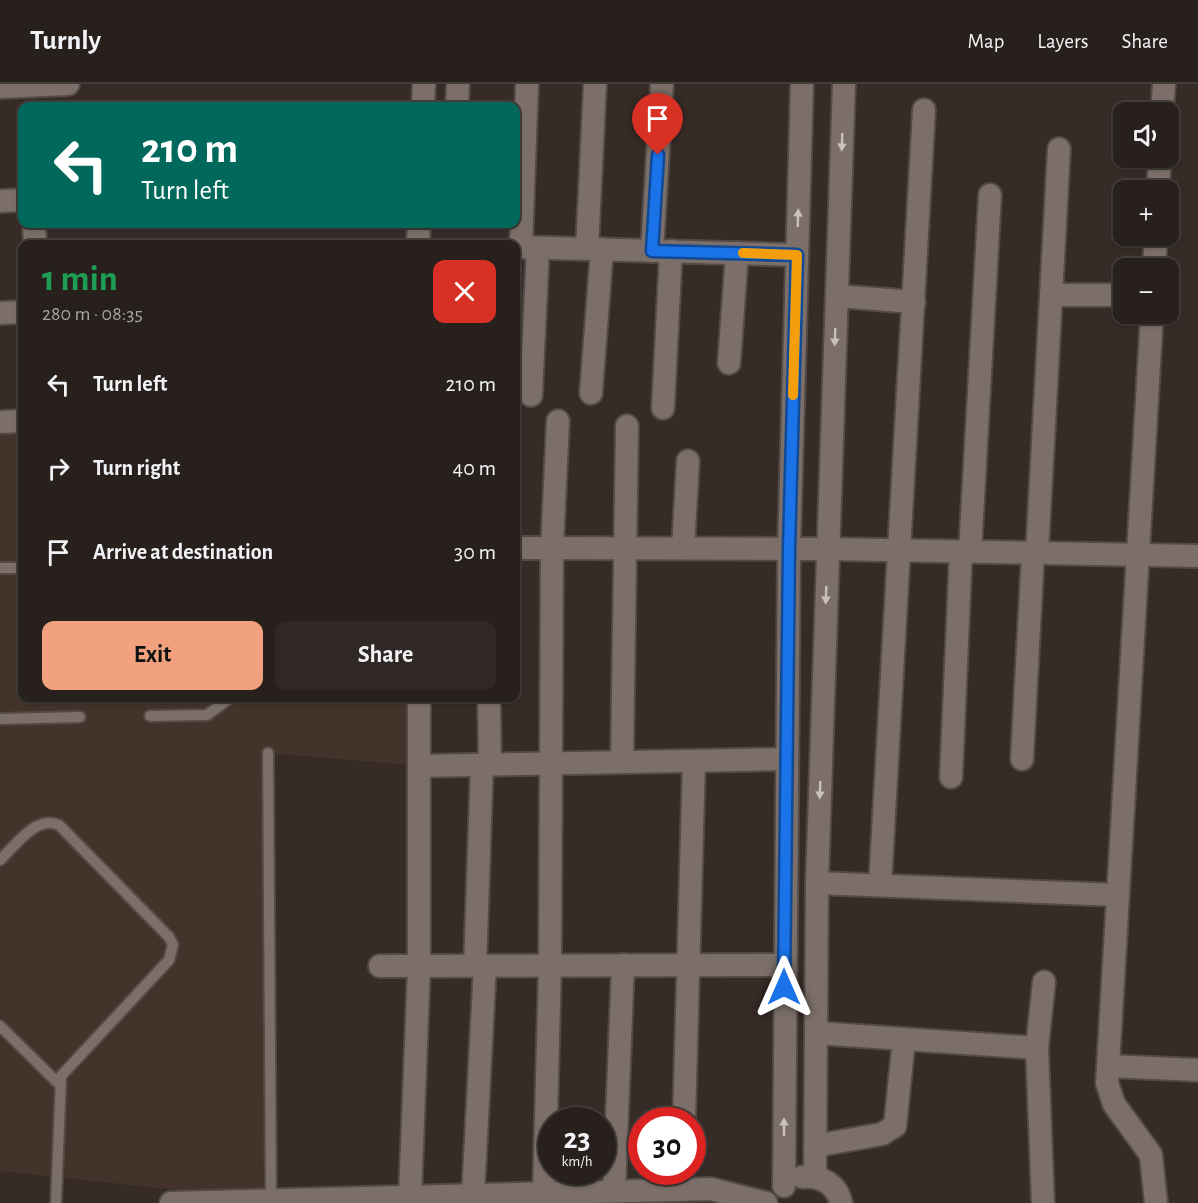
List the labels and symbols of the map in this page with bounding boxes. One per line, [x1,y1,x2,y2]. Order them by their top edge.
pin [632,93,683,155]
one-way arrow [837,133,847,152]
one-way arrow [793,209,803,228]
one-way arrow [831,328,840,347]
one-way arrow [821,586,831,605]
one-way arrow [815,781,824,800]
position arrow [752,955,816,1019]
speed limit sign: 30 [628,1107,706,1185]
one-way arrow [779,1118,789,1137]

